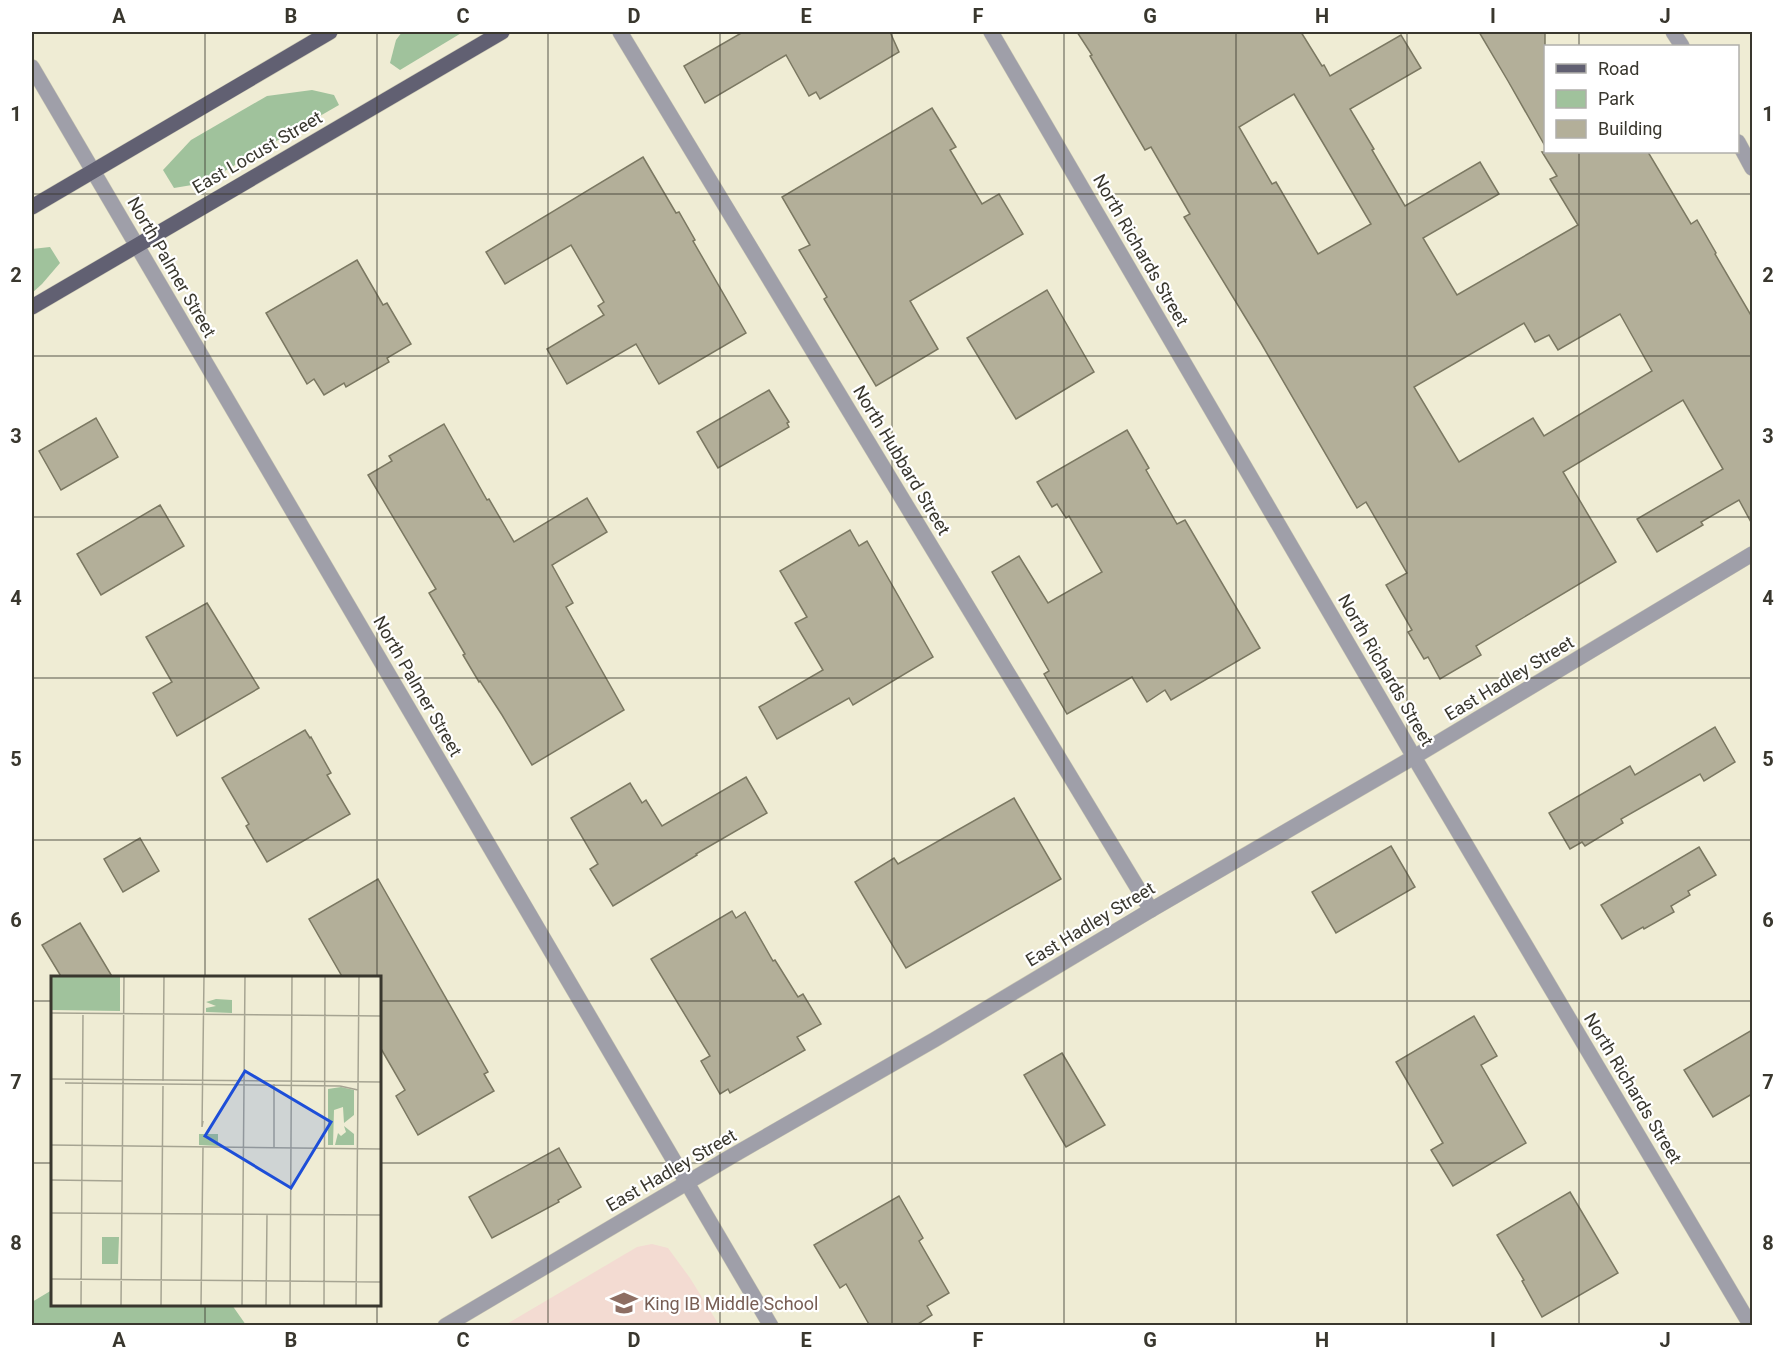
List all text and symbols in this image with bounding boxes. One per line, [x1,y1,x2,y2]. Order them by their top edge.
text: A [112,4,126,28]
text: B [285,4,297,28]
text: C [456,4,470,28]
text: D [628,4,641,28]
text: E [800,4,812,28]
text: F [973,4,984,28]
text: G [1143,4,1157,28]
text: H [1315,4,1329,28]
text: I [1490,4,1496,28]
text: J [1659,4,1671,28]
legend [1544,45,1739,153]
text: Road [1598,58,1639,79]
text: Park [1598,88,1635,109]
text: 1 [10,102,22,126]
text: 1 [1762,102,1774,126]
street label: East Locust Street [188,106,326,198]
text: Building [1598,118,1662,139]
street label: North Richards Street [1089,170,1193,330]
street label: North Palmer Street [123,193,221,341]
text: 2 [10,263,22,287]
text: 2 [1762,263,1774,287]
street label: North Hubbard Street [849,381,955,539]
text: 3 [10,424,22,448]
text: 3 [1762,424,1774,448]
text: 4 [10,586,22,610]
text: 4 [1762,586,1774,610]
street label: North Richards Street [1334,590,1438,750]
street label: North Palmer Street [369,612,467,760]
street label: East Hadley Street [1441,631,1577,725]
text: 5 [10,747,22,771]
text: 5 [1762,747,1774,771]
street label: East Hadley Street [1022,877,1158,971]
text: 6 [10,908,22,932]
text: 6 [1762,908,1774,932]
inset map [51,976,381,1306]
street label: North Richards Street [1580,1009,1686,1167]
text: 7 [10,1070,22,1094]
text: 7 [1762,1070,1774,1094]
street label: East Hadley Street [602,1124,740,1216]
text: 8 [10,1231,22,1255]
text: 8 [1762,1231,1774,1255]
school or university icon: King IB Middle School [609,1288,639,1318]
place label: King IB Middle School [644,1293,818,1314]
text: A [112,1328,126,1352]
text: B [285,1328,297,1352]
text: C [456,1328,470,1352]
text: D [628,1328,641,1352]
text: E [800,1328,812,1352]
text: F [973,1328,984,1352]
text: G [1143,1328,1157,1352]
text: H [1315,1328,1329,1352]
text: I [1490,1328,1496,1352]
text: J [1659,1328,1671,1352]

